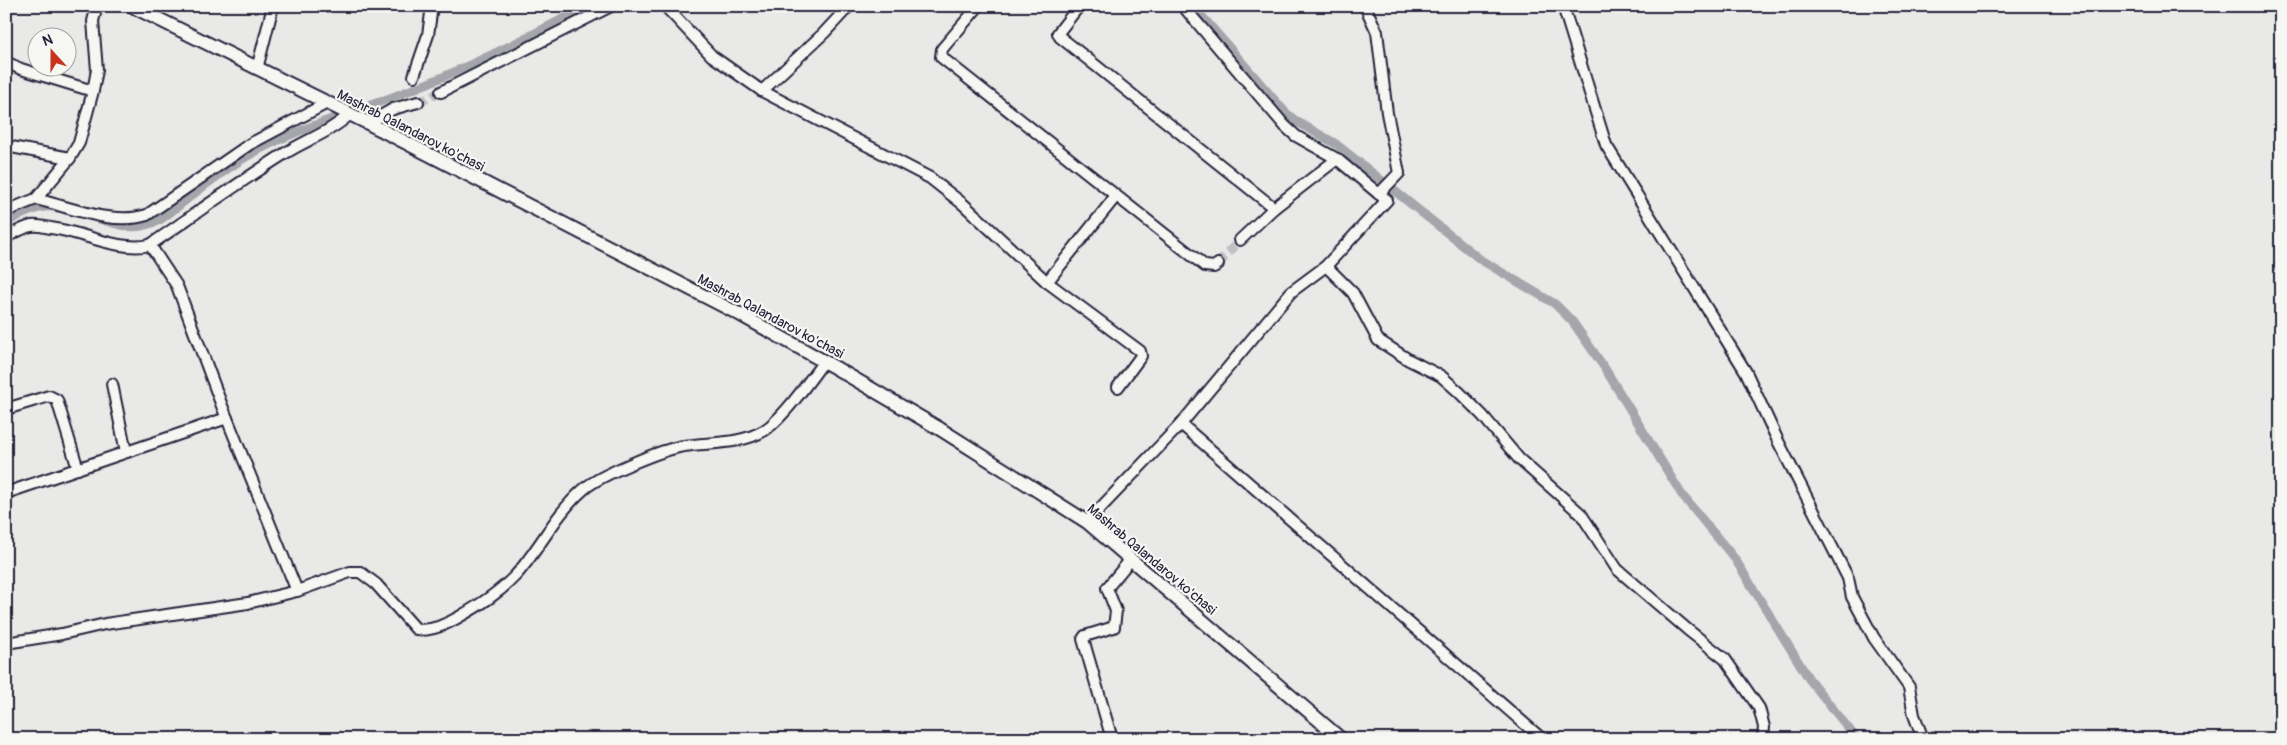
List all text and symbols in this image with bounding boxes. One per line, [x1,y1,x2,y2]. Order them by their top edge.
north arrow [28,28,78,78]
text: N [40,31,55,50]
street label: Mashrab Qalandarov ko'chasi [334,86,488,175]
street label: Mashrab Qalandarov ko'chasi [695,271,847,363]
street label: Mashrab Qalandarov ko'chasi [1084,500,1220,619]

